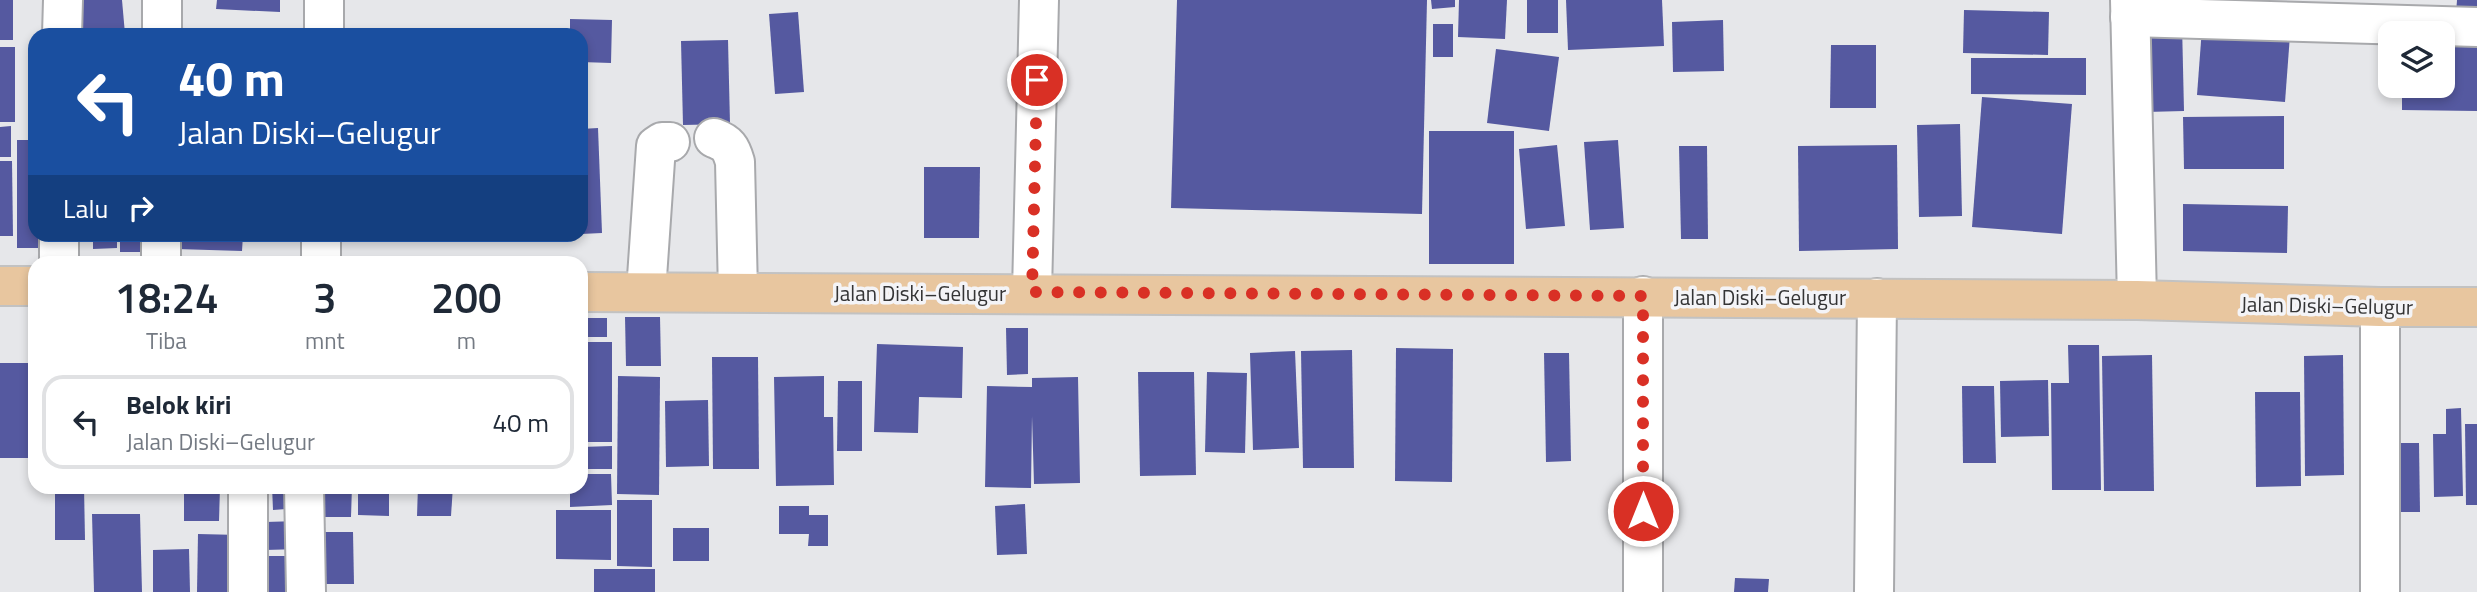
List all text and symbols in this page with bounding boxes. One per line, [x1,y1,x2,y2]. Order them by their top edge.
map controls [2378,21,2455,98]
button: layers [2378,21,2455,98]
text: 40 m [178,40,285,115]
pin [1007,50,1067,110]
icon: left [63,56,154,147]
icon: arrive [1018,61,1056,99]
text: Jalan Diski–Gelugur [178,108,441,156]
text: Lalu [63,189,108,228]
icon: right [122,189,160,227]
text: 18:24 [114,265,219,329]
text: 3 [313,265,337,329]
text: 200 [431,265,502,329]
street label: Jalan Diski–Gelugur [834,277,1006,309]
street label: Jalan Diski–Gelugur [1674,281,1846,313]
street label: Jalan Diski–Gelugur [2241,287,2413,323]
text: Tiba [146,323,187,358]
text: mnt [305,323,345,358]
text: m [457,323,476,358]
text: Belok kiri [126,385,232,424]
icon: left [67,403,105,441]
text: 40 m [492,403,549,442]
text: Jalan Diski–Gelugur [126,424,315,459]
position arrow [1606,474,1680,548]

